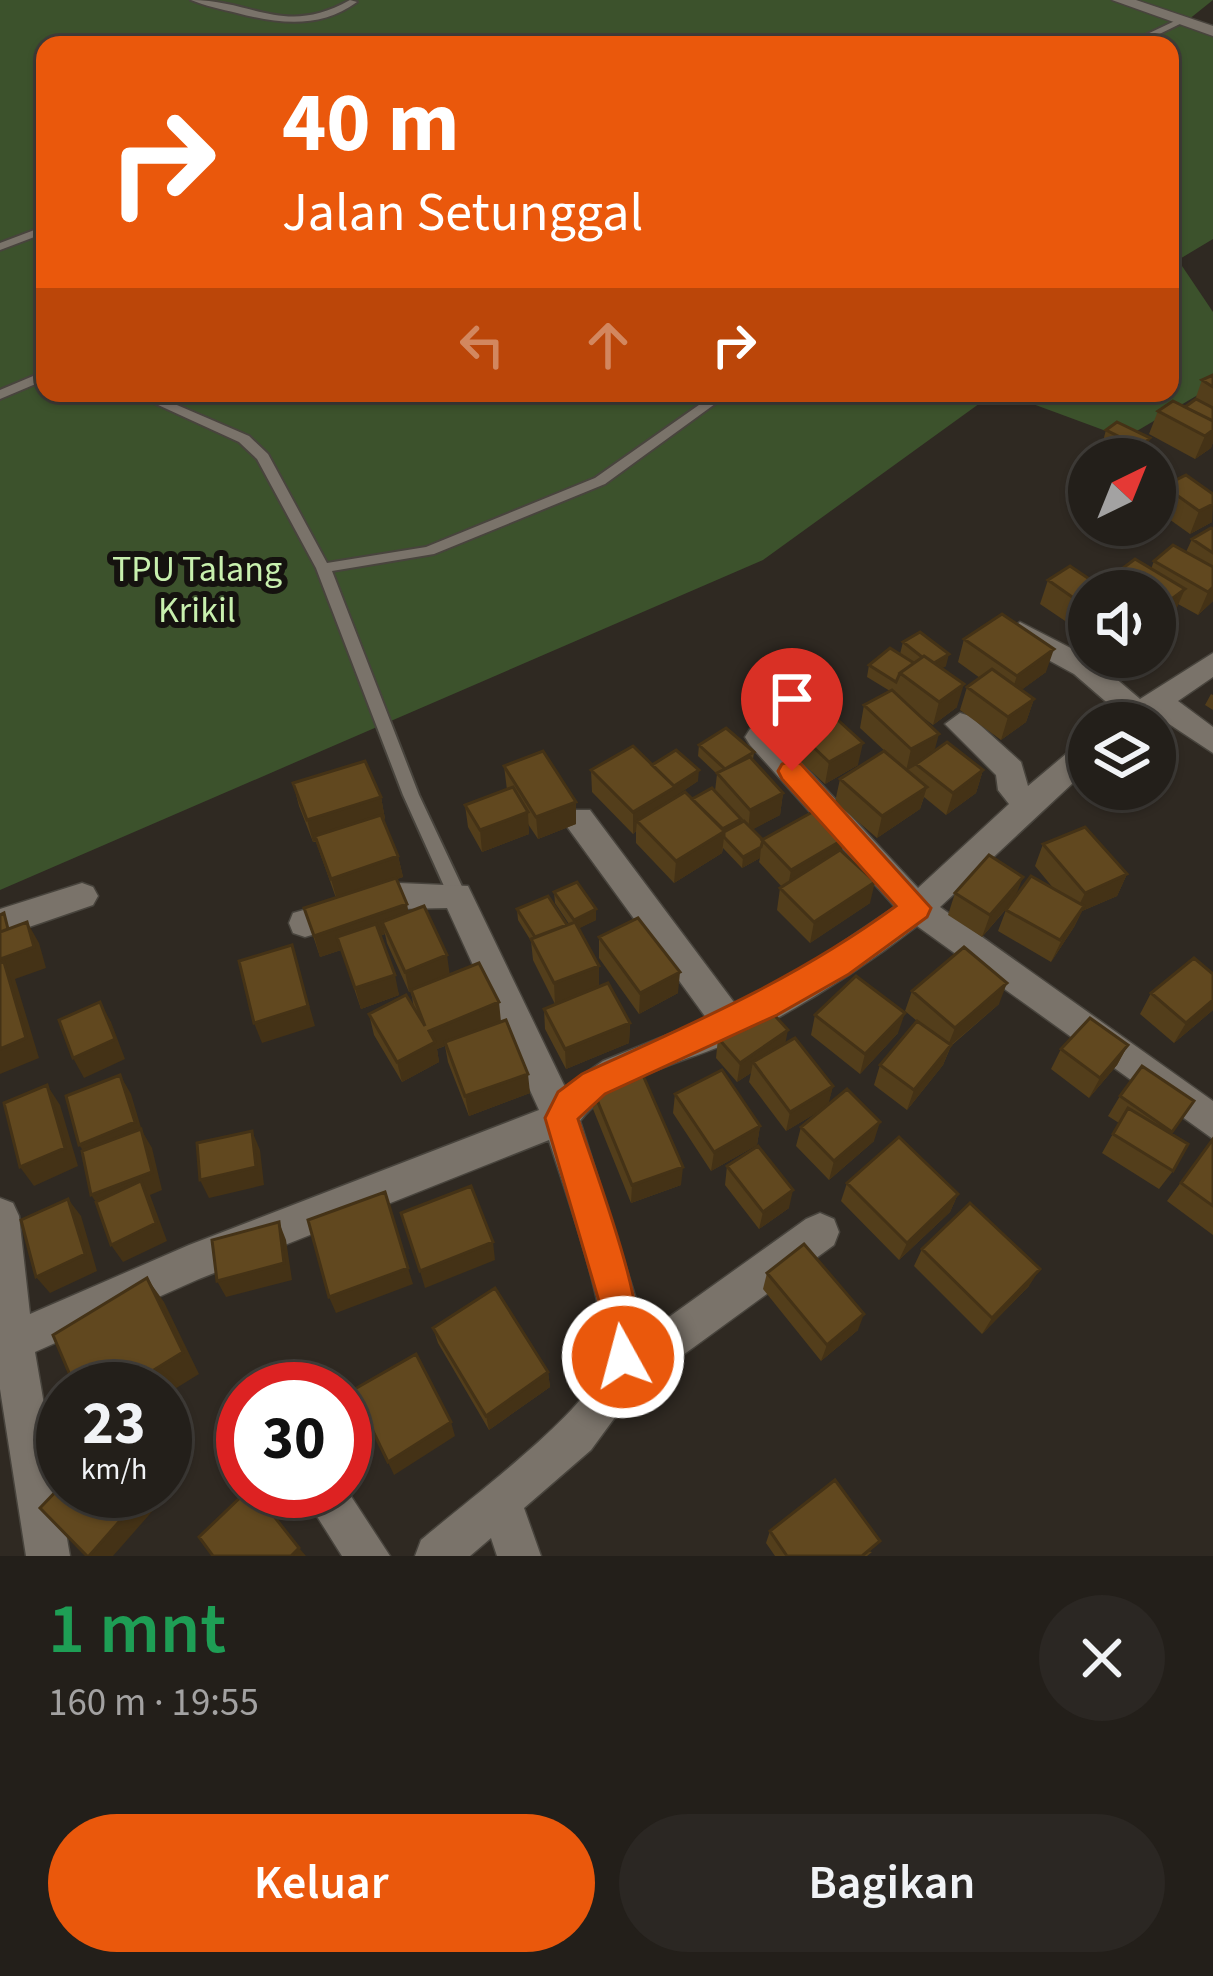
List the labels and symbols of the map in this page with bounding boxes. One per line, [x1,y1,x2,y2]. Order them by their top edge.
north arrow [1068,438,1176,546]
park label: TPU Talang Krikil [112,544,282,636]
pin [741,648,843,771]
position arrow [560,1294,686,1420]
speed limit sign: 30 [216,1362,372,1518]

